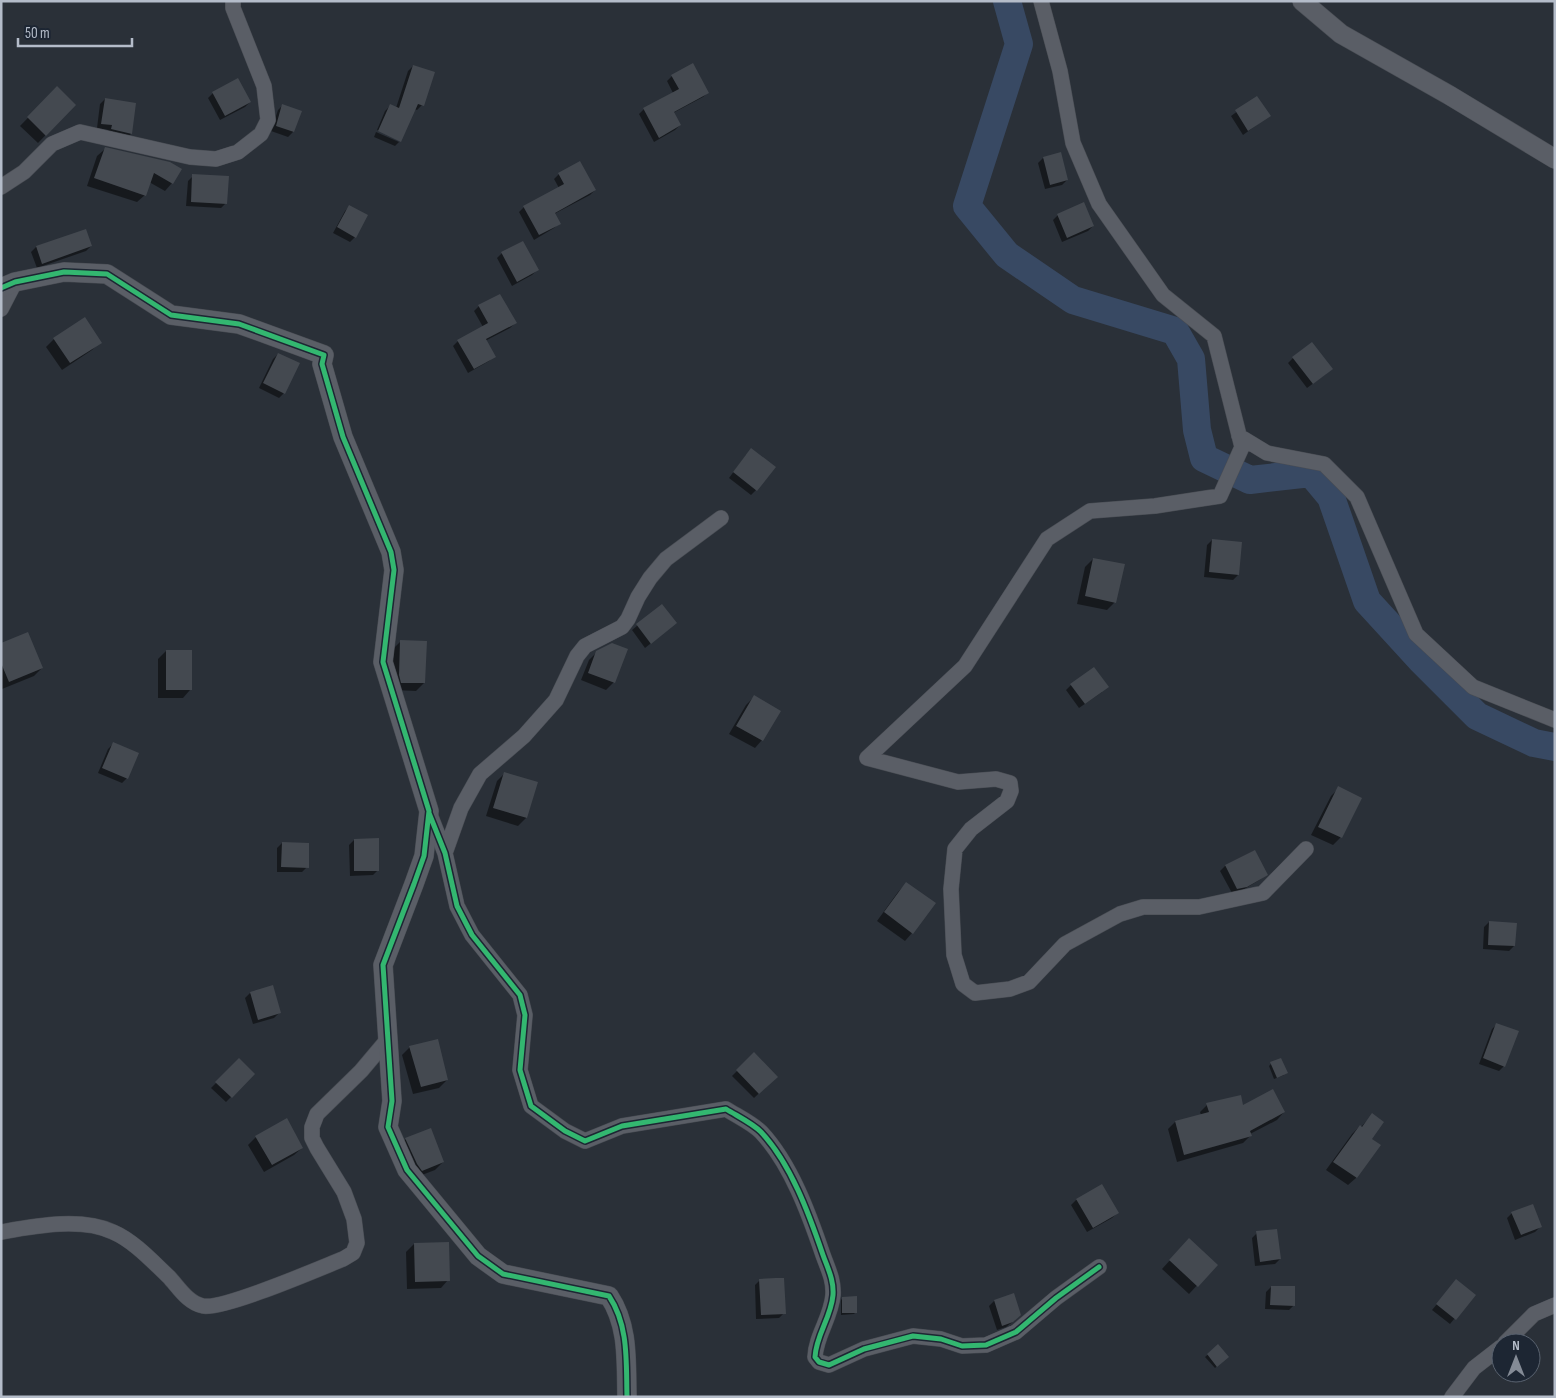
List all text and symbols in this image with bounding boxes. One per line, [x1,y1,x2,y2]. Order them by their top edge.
scale bar [18,15,131,47]
text: 50 m [25,24,50,43]
north arrow [1491,1333,1541,1383]
text: N [1512,1337,1520,1354]

